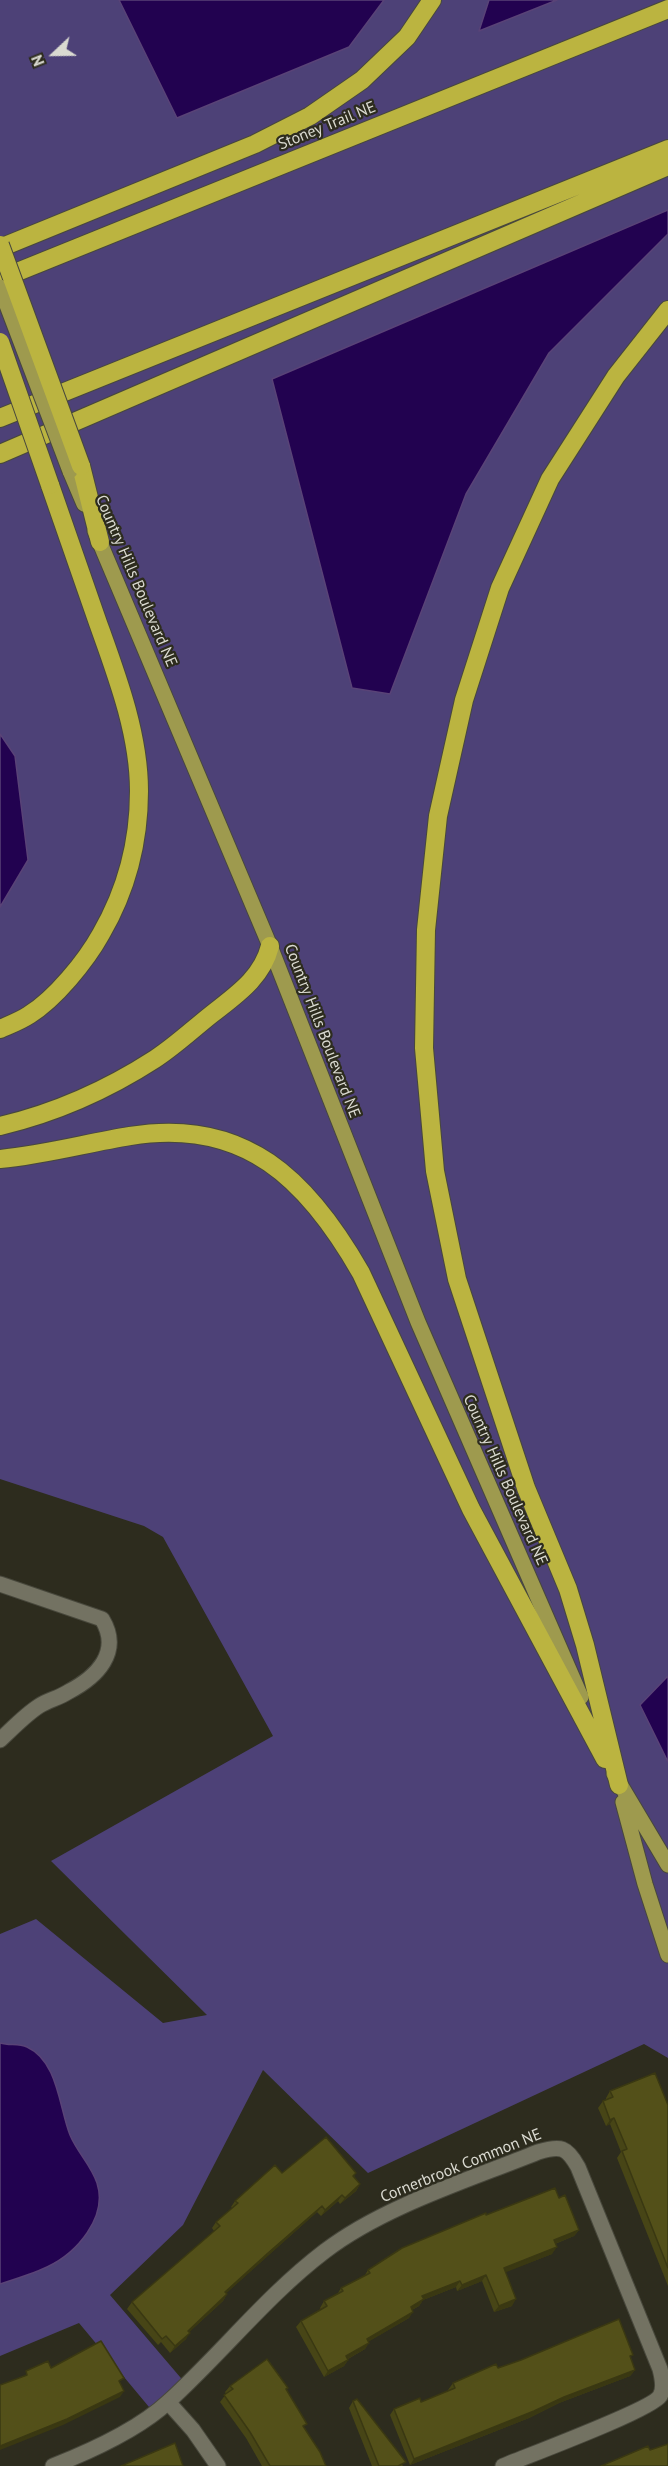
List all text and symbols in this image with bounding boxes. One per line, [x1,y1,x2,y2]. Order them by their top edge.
north arrow [24,24,84,84]
text: N [26,52,49,69]
street label: Stoney Trail NE [275,98,379,154]
street label: Country Hills Boulevard NE [91,492,181,670]
street label: Country Hills Boulevard NE [280,941,364,1121]
street label: Country Hills Boulevard NE [459,1392,551,1568]
street label: Cornerbrook Common NE [378,2125,544,2207]

